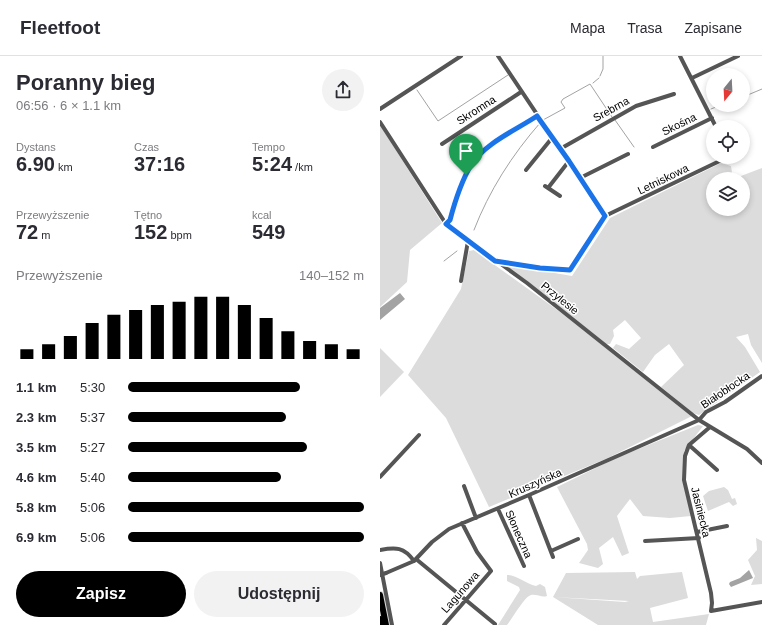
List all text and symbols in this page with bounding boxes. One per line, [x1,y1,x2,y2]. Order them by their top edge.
text: Fleetfoot [20,17,100,38]
text: Mapa [570,20,605,36]
text: Trasa [627,20,662,36]
text: Zapisane [684,20,742,36]
north arrow [706,68,750,112]
map controls [706,68,750,216]
button: share [322,69,364,111]
text: Poranny bieg [16,70,155,95]
street label: Skromna [454,93,498,127]
street label: Srebrna [591,94,632,124]
text: 06:56 · 6 × 1.1 km [16,98,121,113]
street label: Skośna [660,110,699,137]
button: locate [706,120,750,164]
pin [449,134,483,175]
icon: arrive [455,140,477,162]
text: Dystans [16,141,56,153]
text: Czas [134,141,159,153]
text: Tempo [252,141,285,153]
text: 6.90 [16,153,55,175]
text: 37:16 [134,153,185,175]
text: 5:24 [252,153,292,175]
text: km [55,161,73,173]
text: /km [292,161,313,173]
street label: Letniskowa [636,161,691,196]
button: layers [706,172,750,216]
text: Przewyższenie [16,209,89,221]
text: Tętno [134,209,162,221]
text: kcal [252,209,272,221]
text: 72 [16,221,38,243]
text: 152 [134,221,167,243]
text: 549 [252,221,285,243]
text: m [38,229,50,241]
text: bpm [167,229,192,241]
text: Przewyższenie [16,268,103,283]
text: 140–152 m [299,268,364,283]
street label: Przylesie [539,279,581,317]
street label: Białobłocka [698,369,752,411]
text: 1.1 km [16,380,56,395]
text: 5:30 [80,380,105,395]
text: 2.3 km [16,410,56,425]
text: 5:37 [80,410,105,425]
text: 3.5 km [16,440,56,455]
text: 5:27 [80,440,105,455]
street label: Kruszyńska [507,466,564,500]
text: 4.6 km [16,470,56,485]
text: 5:40 [80,470,105,485]
street label: Jasiniecka [689,486,713,539]
text: 5.8 km [16,500,56,515]
text: 5:06 [80,500,105,515]
street label: Słoneczna [503,508,535,561]
text: 6.9 km [16,530,56,545]
text: 5:06 [80,530,105,545]
street label: Lagunowa [439,568,482,615]
button: Zapisz [16,571,186,617]
button: Udostępnij [194,571,364,617]

